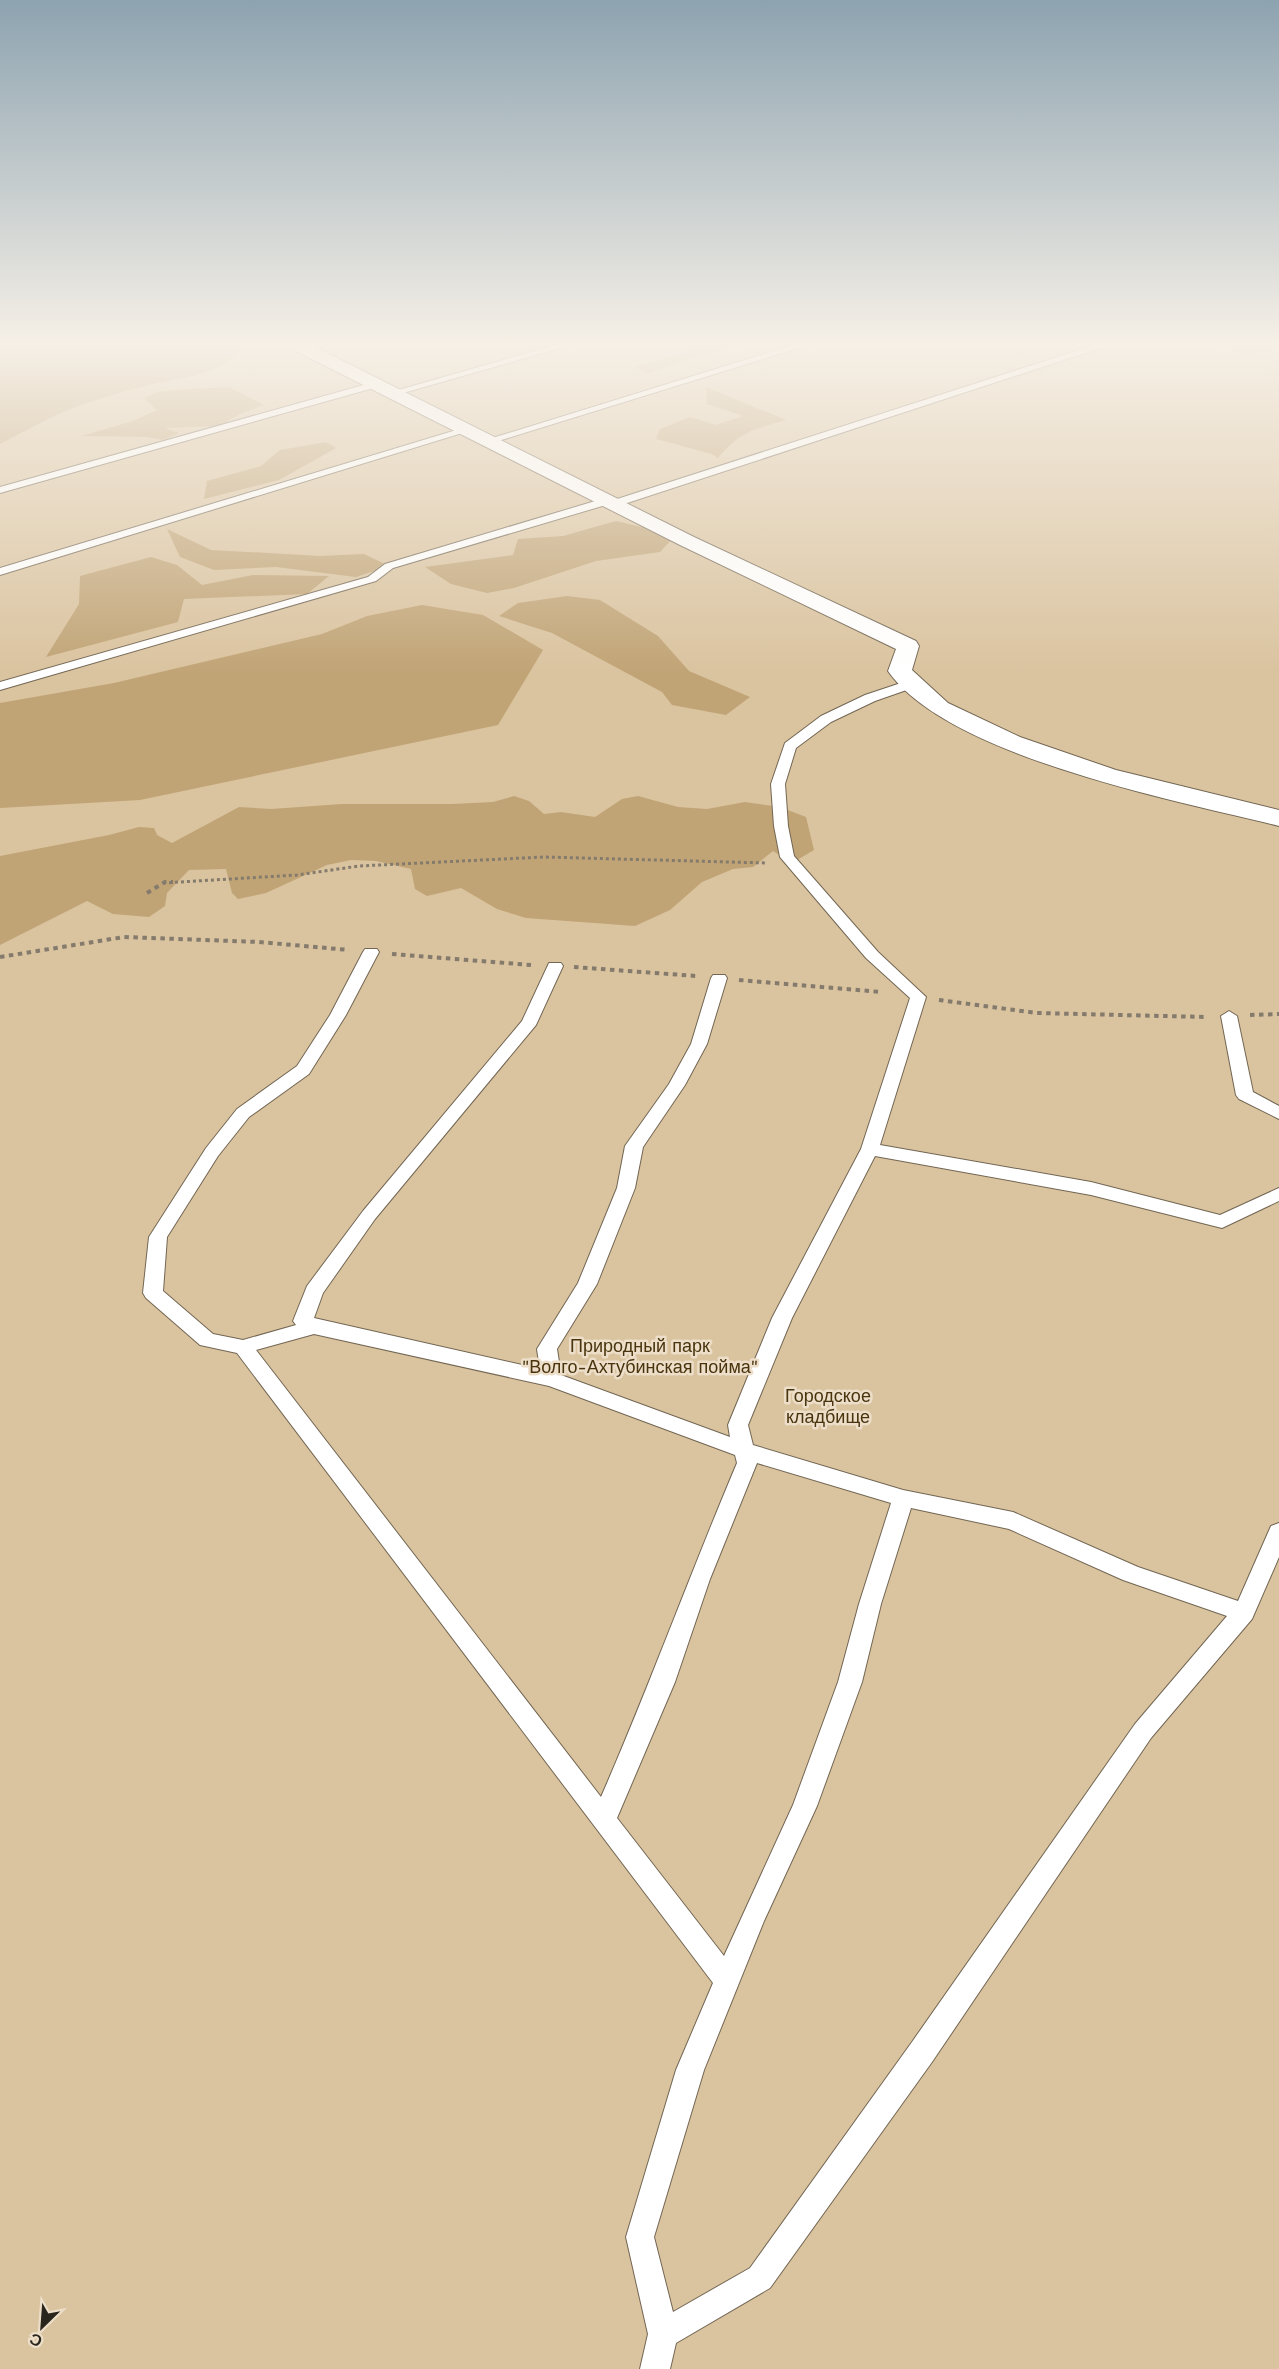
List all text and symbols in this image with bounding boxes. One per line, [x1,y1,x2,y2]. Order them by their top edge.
park label: Природный парк "Волго-Ахтубинская пойма" [522,1335,758,1377]
park label: Городское кладбище [785,1385,871,1427]
north arrow [12,2297,72,2357]
text: С [26,2329,45,2351]

